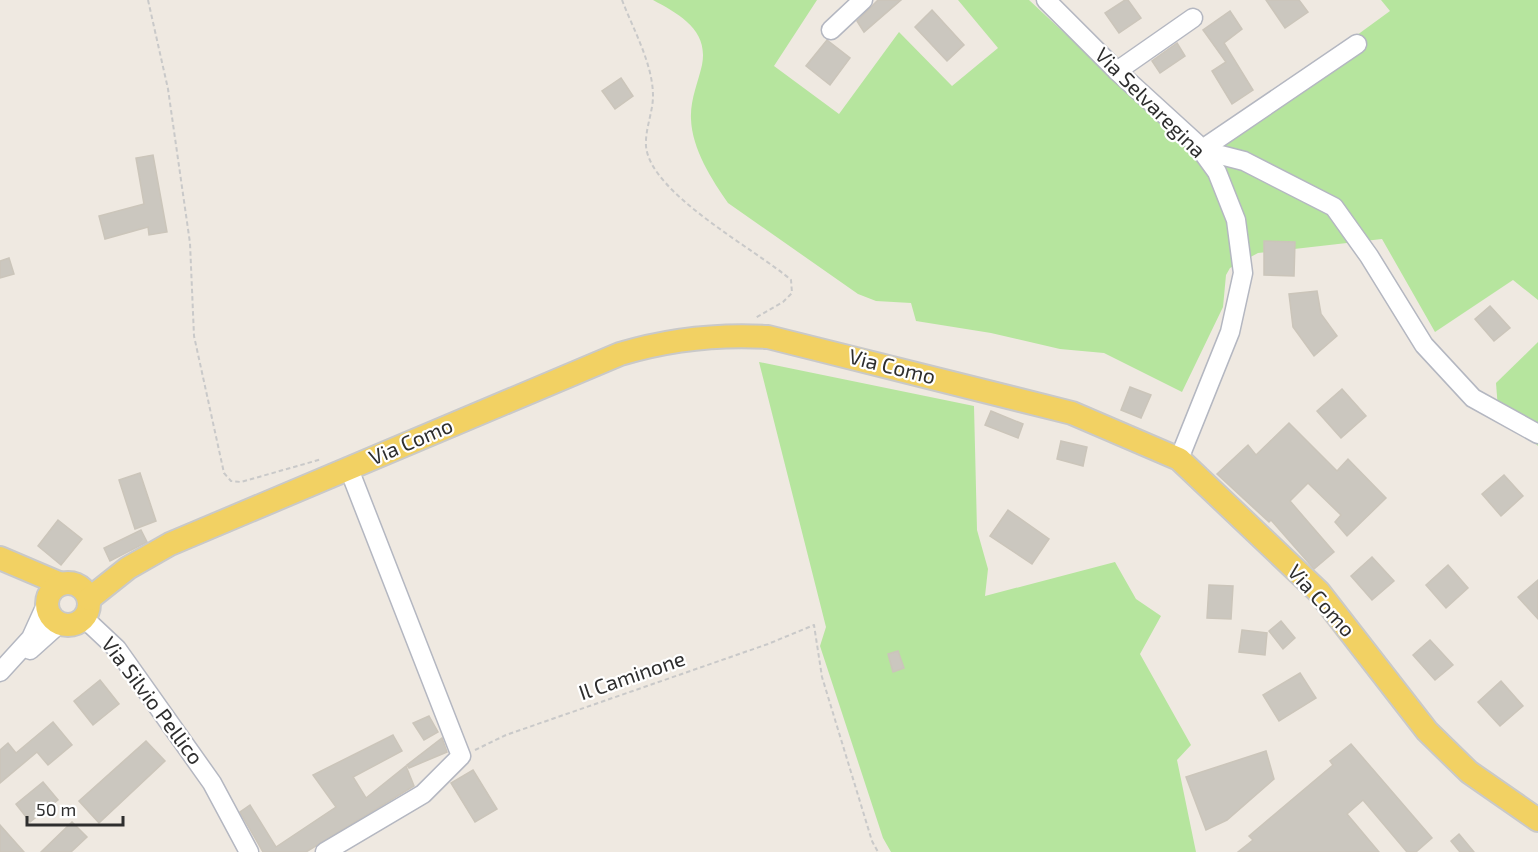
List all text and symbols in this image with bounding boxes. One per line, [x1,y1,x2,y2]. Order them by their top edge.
street label: Via Selvaregina [1091,42,1211,162]
street label: Via Como [846,343,938,388]
street label: Via Como [365,412,456,469]
street label: Via Como [1283,559,1361,641]
street label: Via Silvio Pellico [97,631,209,769]
street label: Il Caminone [575,645,688,704]
scale bar [27,789,123,827]
text: 50 m [36,798,76,820]

